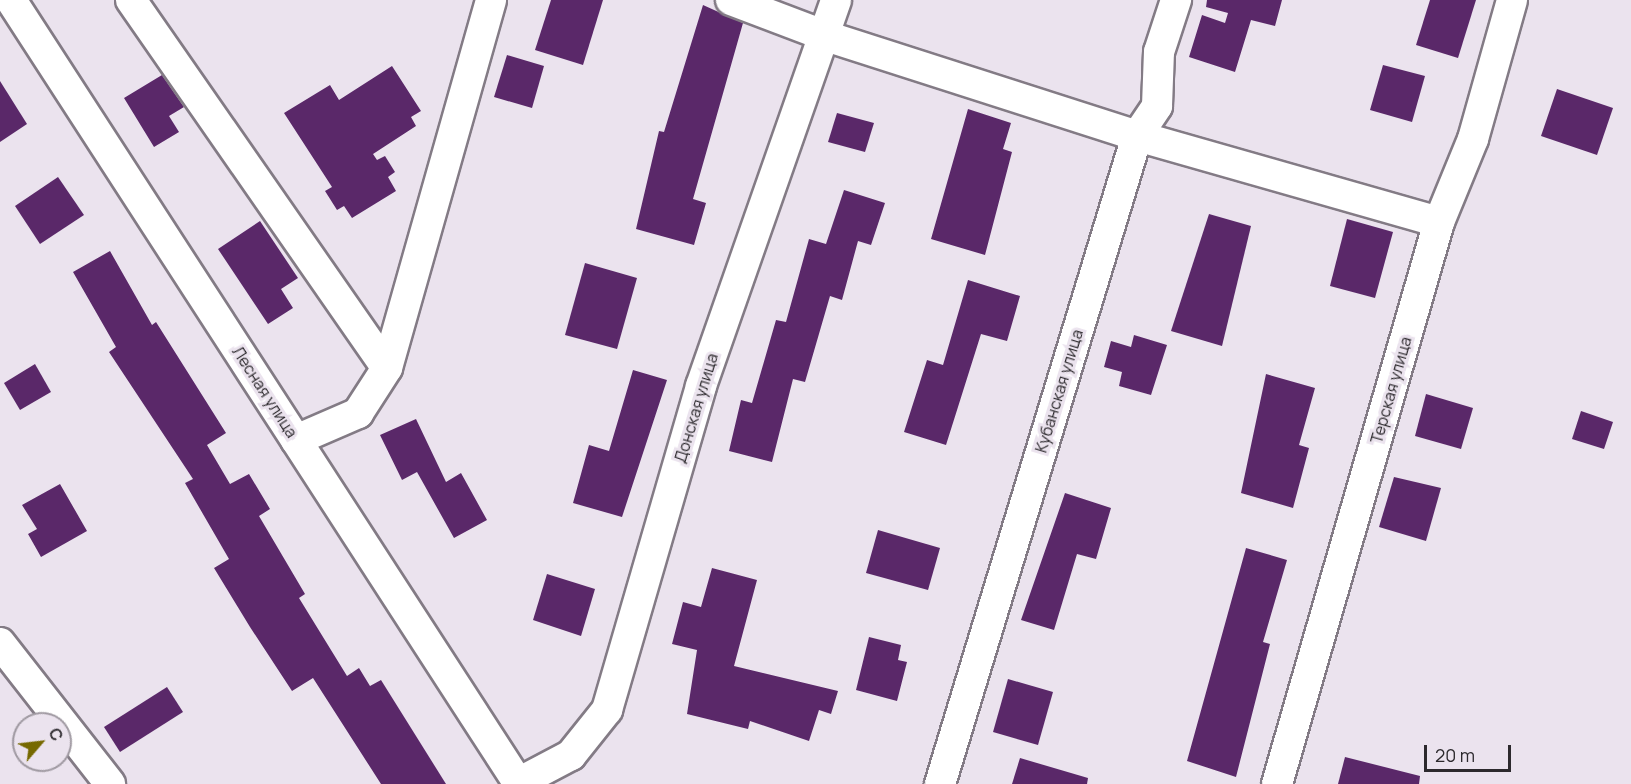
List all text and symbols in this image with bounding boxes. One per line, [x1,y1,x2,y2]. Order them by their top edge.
street label: Кубанская улица [1031,327,1087,455]
street label: Терская улица [1367,334,1415,446]
street label: Лесная улица [228,343,302,441]
street label: Донская улица [670,351,722,465]
north arrow [12,712,72,772]
text: С [44,724,69,745]
scale bar [1427,733,1514,771]
text: 20 m [1435,743,1475,767]

